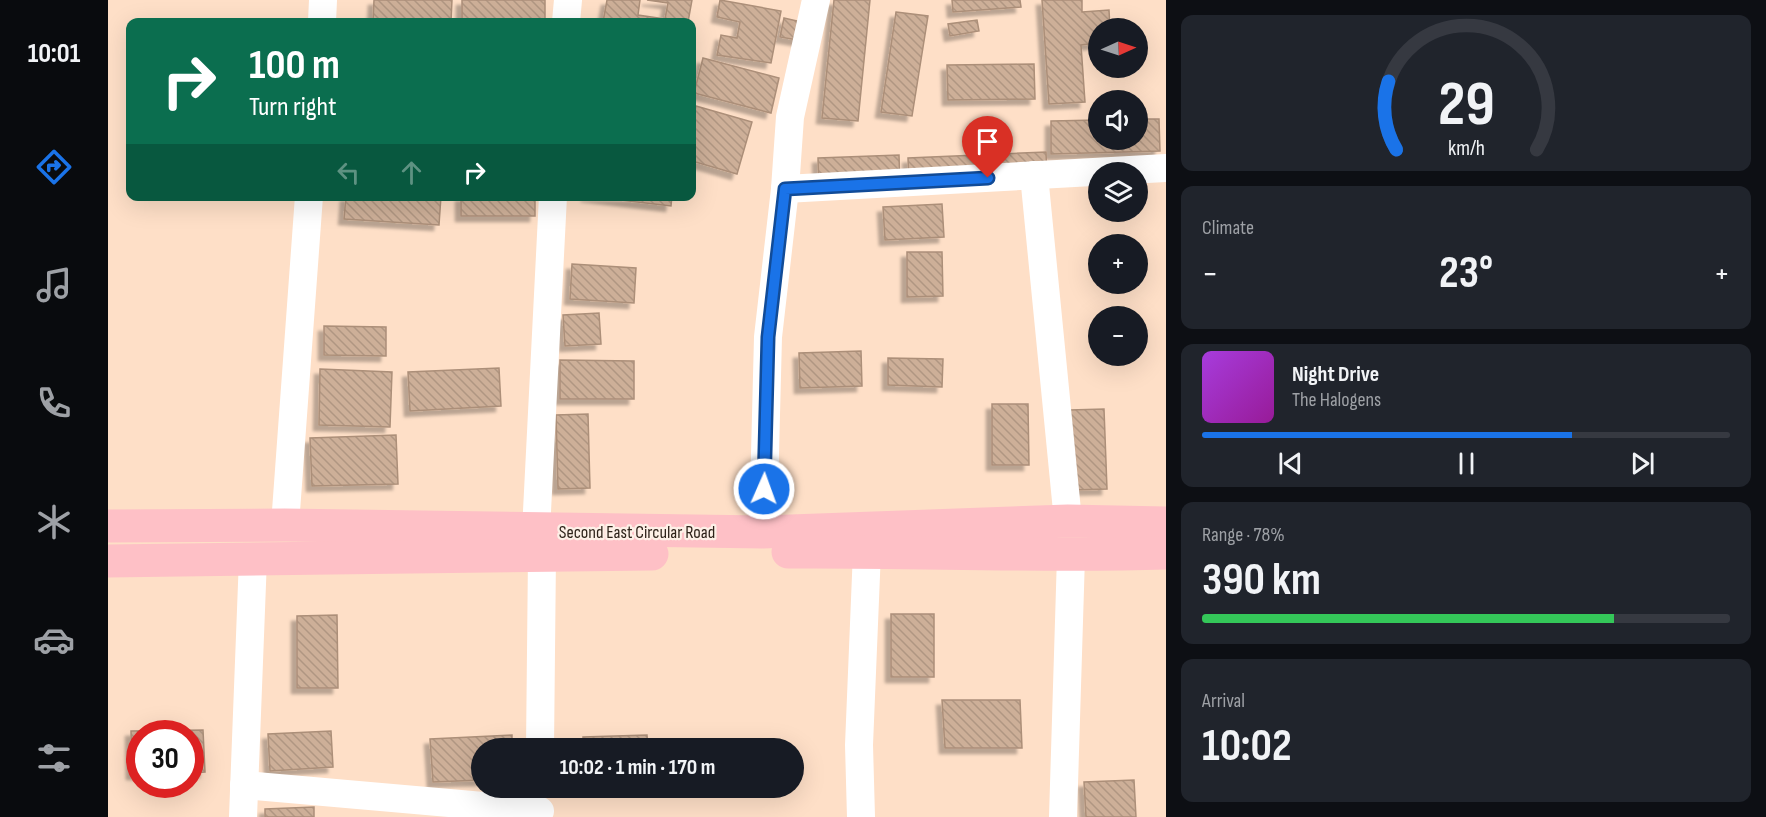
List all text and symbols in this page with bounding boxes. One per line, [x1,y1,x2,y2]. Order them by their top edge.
north arrow [1088,18,1148,78]
map controls [1088,18,1148,366]
text: 10:01 [28,38,80,70]
text: 100 m [249,40,340,91]
icon: right [150,42,228,120]
text: 29 [1438,68,1494,143]
button: sound [1088,90,1148,150]
text: Turn right [249,91,336,123]
pin [962,116,1013,178]
icon: arrive [971,125,1004,158]
text: km/h [1447,136,1485,161]
icon: directions [33,146,75,188]
icon: left [332,156,365,189]
icon: ahead [395,156,428,189]
icon: right [458,156,491,189]
button: layers [1088,162,1148,222]
text: Climate [1202,216,1254,240]
button: + [1088,234,1148,294]
text: 23° [1439,246,1493,301]
text: − [1202,254,1218,294]
text: + [1714,254,1730,294]
icon: music [33,264,75,306]
button: − [1088,306,1148,366]
text: Night Drive [1292,361,1379,388]
icon: phone [33,382,75,424]
text: The Halogens [1292,388,1381,412]
icon: previous [1274,447,1307,480]
icon: pause [1450,447,1483,480]
icon: next [1626,447,1659,480]
position arrow [732,457,796,521]
icon: climate [33,501,75,543]
street label: Second East Circular Road [559,522,715,543]
text: Range · 78% [1202,523,1285,547]
text: 390 km [1202,553,1321,608]
icon: car [33,619,75,661]
text: Arrival [1202,689,1245,713]
text: 10:02 [1202,719,1292,774]
speed limit sign: 30 [126,720,204,798]
icon: filters [33,737,75,779]
text: 10:02 · 1 min · 170 m [560,754,715,781]

